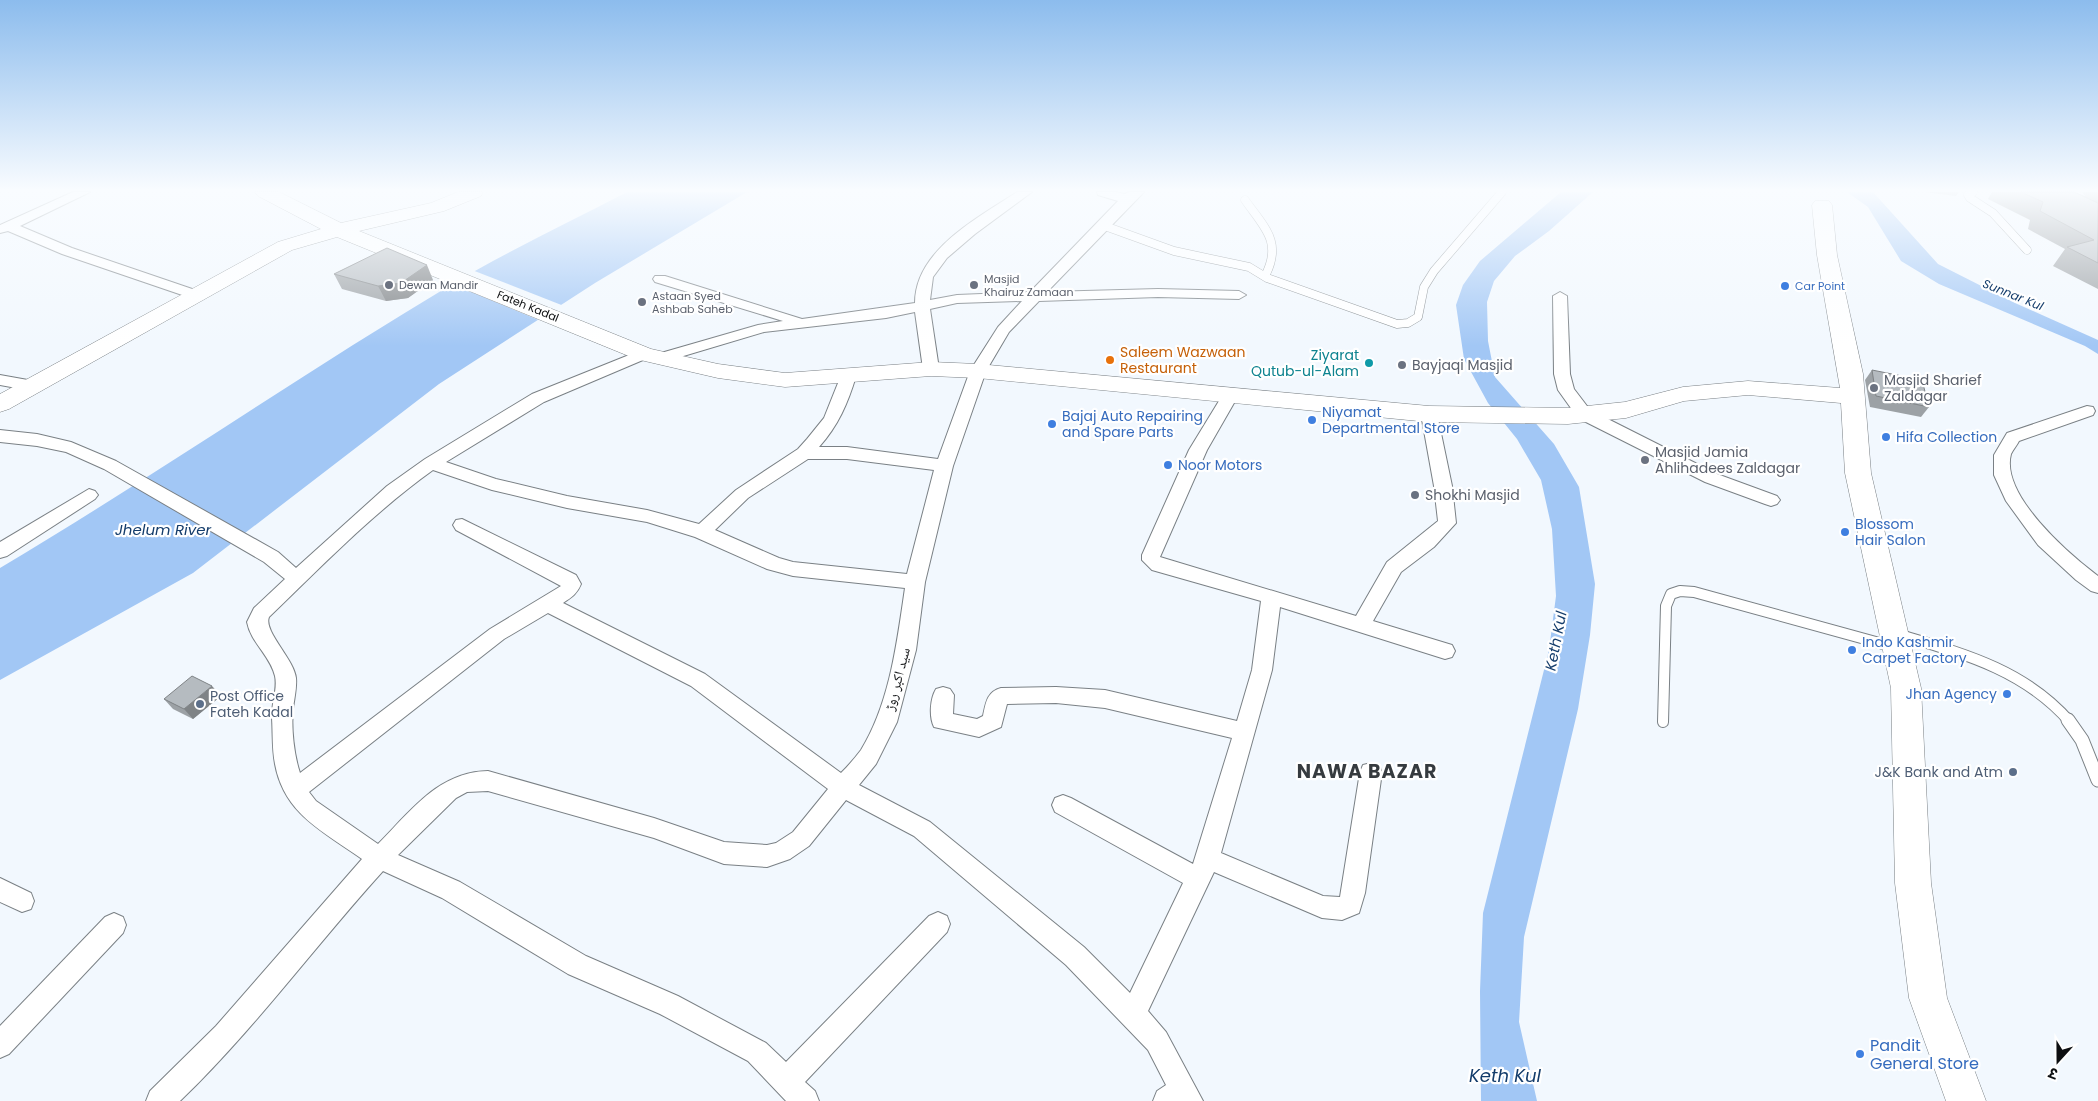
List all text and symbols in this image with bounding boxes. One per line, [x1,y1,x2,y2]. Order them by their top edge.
place label: Masjid Khairuz Zamaan [984,271,1073,300]
water label: Sunnar Kul [1980,275,2046,314]
place label: Dewan Mandir [399,277,478,293]
place label: Car Point [1795,278,1845,294]
marker: Dewan Mandir [383,279,395,291]
marker: Masjid Khairuz Zamaan [968,279,980,291]
marker: Car Point [1779,280,1791,292]
street label: Fateh Kadal [495,286,561,326]
place label: Astaan Syed Ashbab Saheb [652,288,733,317]
marker: Astaan Syed Ashbab Saheb [636,296,648,308]
place label: Saleem Wazwaan Restaurant [1120,342,1246,378]
place label: Ziyarat Qutub-ul-Alam [1251,345,1359,381]
marker: Saleem Wazwaan Restaurant [1104,354,1116,366]
place label: Bayjaqi Masjid [1412,355,1513,375]
marker: Ziyarat Qutub-ul-Alam [1363,357,1375,369]
marker: Bayjaqi Masjid [1396,359,1408,371]
place label: Masjid Sharief Zaldagar [1884,370,1982,406]
marker: Masjid Sharief Zaldagar [1868,382,1880,394]
place label: Niyamat Departmental Store [1322,402,1460,438]
place label: Bajaj Auto Repairing and Spare Parts [1062,406,1203,442]
marker: Niyamat Departmental Store [1306,414,1318,426]
marker: Bajaj Auto Repairing and Spare Parts [1046,418,1058,430]
place label: Hifa Collection [1896,427,1997,447]
marker: Hifa Collection [1880,431,1892,443]
place label: Masjid Jamia Ahlihadees Zaldagar [1655,442,1800,478]
marker: Masjid Jamia Ahlihadees Zaldagar [1639,454,1651,466]
place label: Noor Motors [1178,455,1262,475]
marker: Noor Motors [1162,459,1174,471]
place label: Shokhi Masjid [1425,485,1520,505]
marker: Shokhi Masjid [1409,489,1421,501]
place label: Blossom Hair Salon [1855,514,1926,550]
water label: Jhelum River [115,519,211,540]
marker: Blossom Hair Salon [1839,526,1851,538]
water label: Keth Kul [1539,609,1572,672]
place label: Indo Kashmir Carpet Factory [1862,632,1967,668]
marker: Indo Kashmir Carpet Factory [1846,644,1858,656]
street label: سید اکبر روڑ [879,645,915,714]
place label: Jhan Agency [1906,684,1997,704]
place label: Post Office Fateh Kadal [210,686,293,722]
marker: Jhan Agency [2001,688,2013,700]
marker: Post Office Fateh Kadal [194,698,206,710]
district label: NAWA BAZAR [1297,758,1437,785]
place label: J&K Bank and Atm [1875,762,2003,782]
marker: J&K Bank and Atm [2007,766,2019,778]
place label: Pandit General Store [1870,1034,1979,1075]
north arrow [2033,1036,2083,1086]
marker: Pandit General Store [1854,1048,1866,1060]
text: उ [2045,1062,2062,1084]
water label: Keth Kul [1469,1063,1542,1088]

